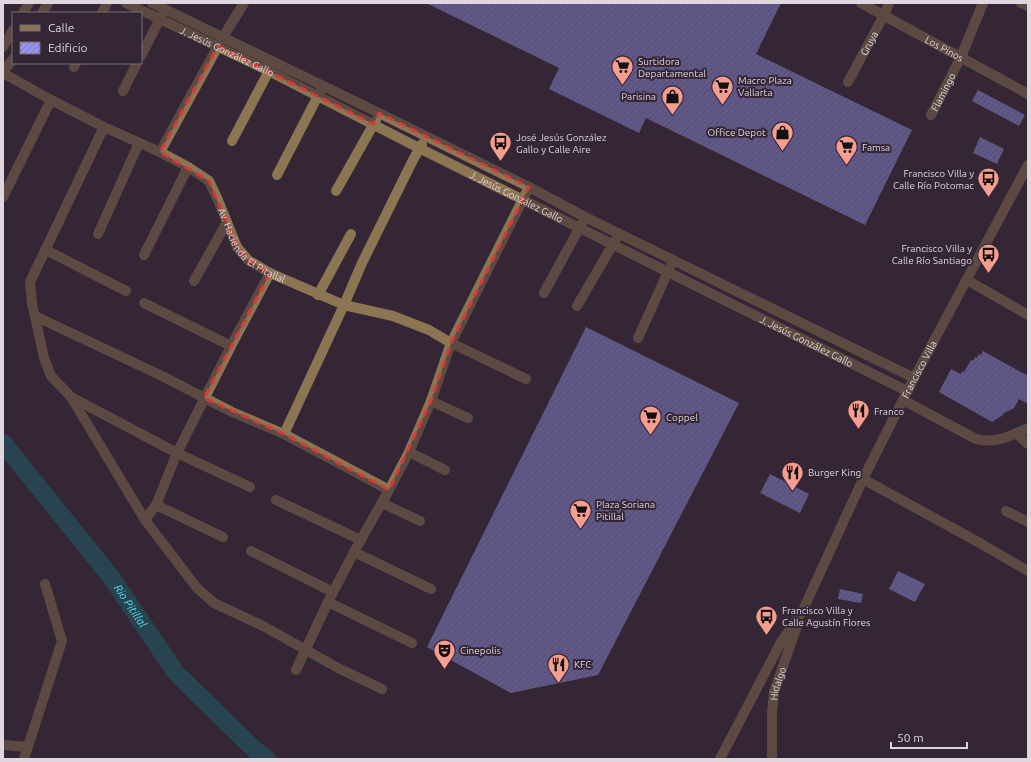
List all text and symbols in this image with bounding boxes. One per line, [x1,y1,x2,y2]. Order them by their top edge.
legend [12,12,142,64]
text: Calle [48,21,74,34]
street label: J. Jesús González Gallo [178,25,276,79]
street label: Gruya [858,29,880,58]
street label: Los Pinos [923,34,965,64]
text: Edificio [48,41,88,54]
supermarket icon: Surtidora Departamental [610,54,636,87]
place label: Surtidora Departamental [638,56,706,79]
street label: Flamingo [929,71,958,113]
supermarket icon: Macro Plaza Vallarta [710,73,736,106]
place label: Macro Plaza Vallarta [738,75,792,98]
shop icon: Parisina [659,83,685,116]
place label: Parisina [621,91,656,102]
shop icon: Office Depot [769,119,795,152]
place label: Office Depot [708,127,766,138]
bus stop icon: José Jesús González Gallo y Calle Aire [488,130,514,163]
place label: José Jesús González Gallo y Calle Aire [516,132,607,155]
supermarket icon: Famsa [834,134,860,167]
place label: Famsa [862,142,890,153]
bus stop icon: Francisco Villa y Calle Río Potomac [976,166,1002,199]
place label: Francisco Villa y Calle Río Potomac [893,168,974,191]
street label: J. Jesús González Gallo [468,169,565,225]
street label: Av. Hacienda El Pitallal [216,206,287,285]
bus stop icon: Francisco Villa y Calle Río Santiago [975,241,1001,274]
place label: Francisco Villa y Calle Río Santiago [892,243,972,266]
street label: J. Jesús González Gallo [758,314,855,369]
street label: Francisco Villa [900,339,939,400]
restaurant icon: Franco [845,398,871,431]
supermarket icon: Coppel [637,404,663,437]
place label: Franco [874,406,904,417]
place label: Coppel [666,412,698,423]
restaurant icon: Burger King [780,459,806,492]
place label: Burger King [808,467,861,478]
supermarket icon: Plaza Soriana Pitillal [567,497,593,530]
place label: Plaza Soriana Pitillal [596,499,655,522]
water label: Rio Pitillal [112,582,149,630]
bus stop icon: Francisco Villa y Calle Agustín Flores [754,603,780,636]
place label: Francisco Villa y Calle Agustín Flores [782,605,870,628]
theatre icon: Cinepolis [432,637,458,670]
place label: Cinepolis [460,645,501,656]
restaurant icon: KFC [546,651,572,684]
place label: KFC [574,659,591,670]
street label: Hidalgo [768,665,788,701]
scale bar [891,724,967,750]
text: 50 m [897,731,924,744]

